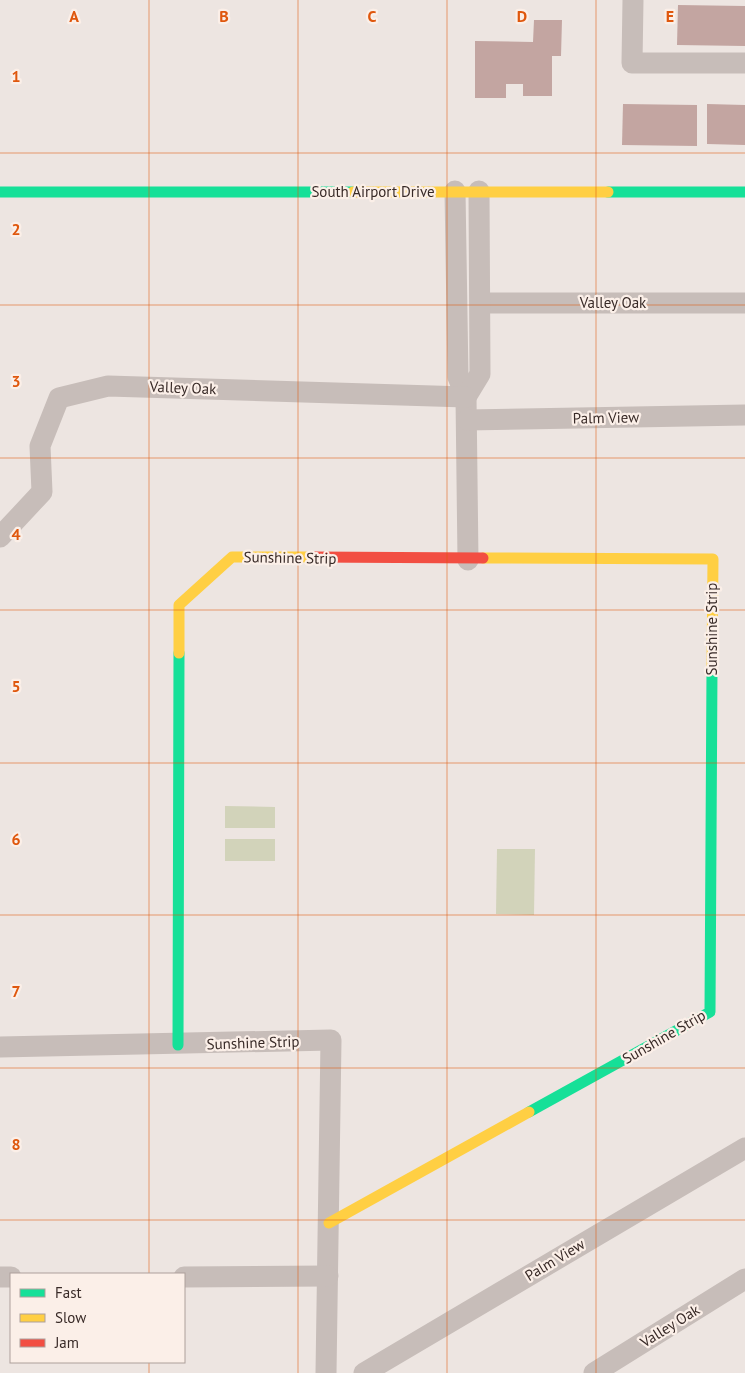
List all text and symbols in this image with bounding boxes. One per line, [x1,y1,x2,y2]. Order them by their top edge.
text: A [69,6,79,26]
text: B [219,6,229,26]
text: C [368,6,377,26]
text: D [517,6,527,26]
text: E [666,6,674,26]
text: 1 [11,66,21,86]
street label: South Airport Drive [311,182,435,201]
text: 2 [11,219,21,239]
street label: Valley Oak [579,293,647,312]
text: 3 [11,371,21,391]
street label: Valley Oak [148,377,217,398]
street label: Palm View [573,407,639,428]
text: 4 [11,524,21,544]
street label: Sunshine Strip [243,547,337,568]
street label: Sunshine Strip [702,583,721,675]
text: 5 [11,676,21,696]
text: 6 [11,829,21,849]
text: 7 [11,981,21,1001]
street label: Sunshine Strip [619,1005,709,1068]
street label: Sunshine Strip [206,1031,300,1054]
text: 8 [11,1134,21,1154]
street label: Palm View [521,1234,588,1285]
legend [10,1273,185,1363]
text: Fast [55,1283,82,1302]
street label: Valley Oak [636,1299,704,1352]
text: Slow [55,1308,86,1327]
text: Jam [54,1333,79,1352]

